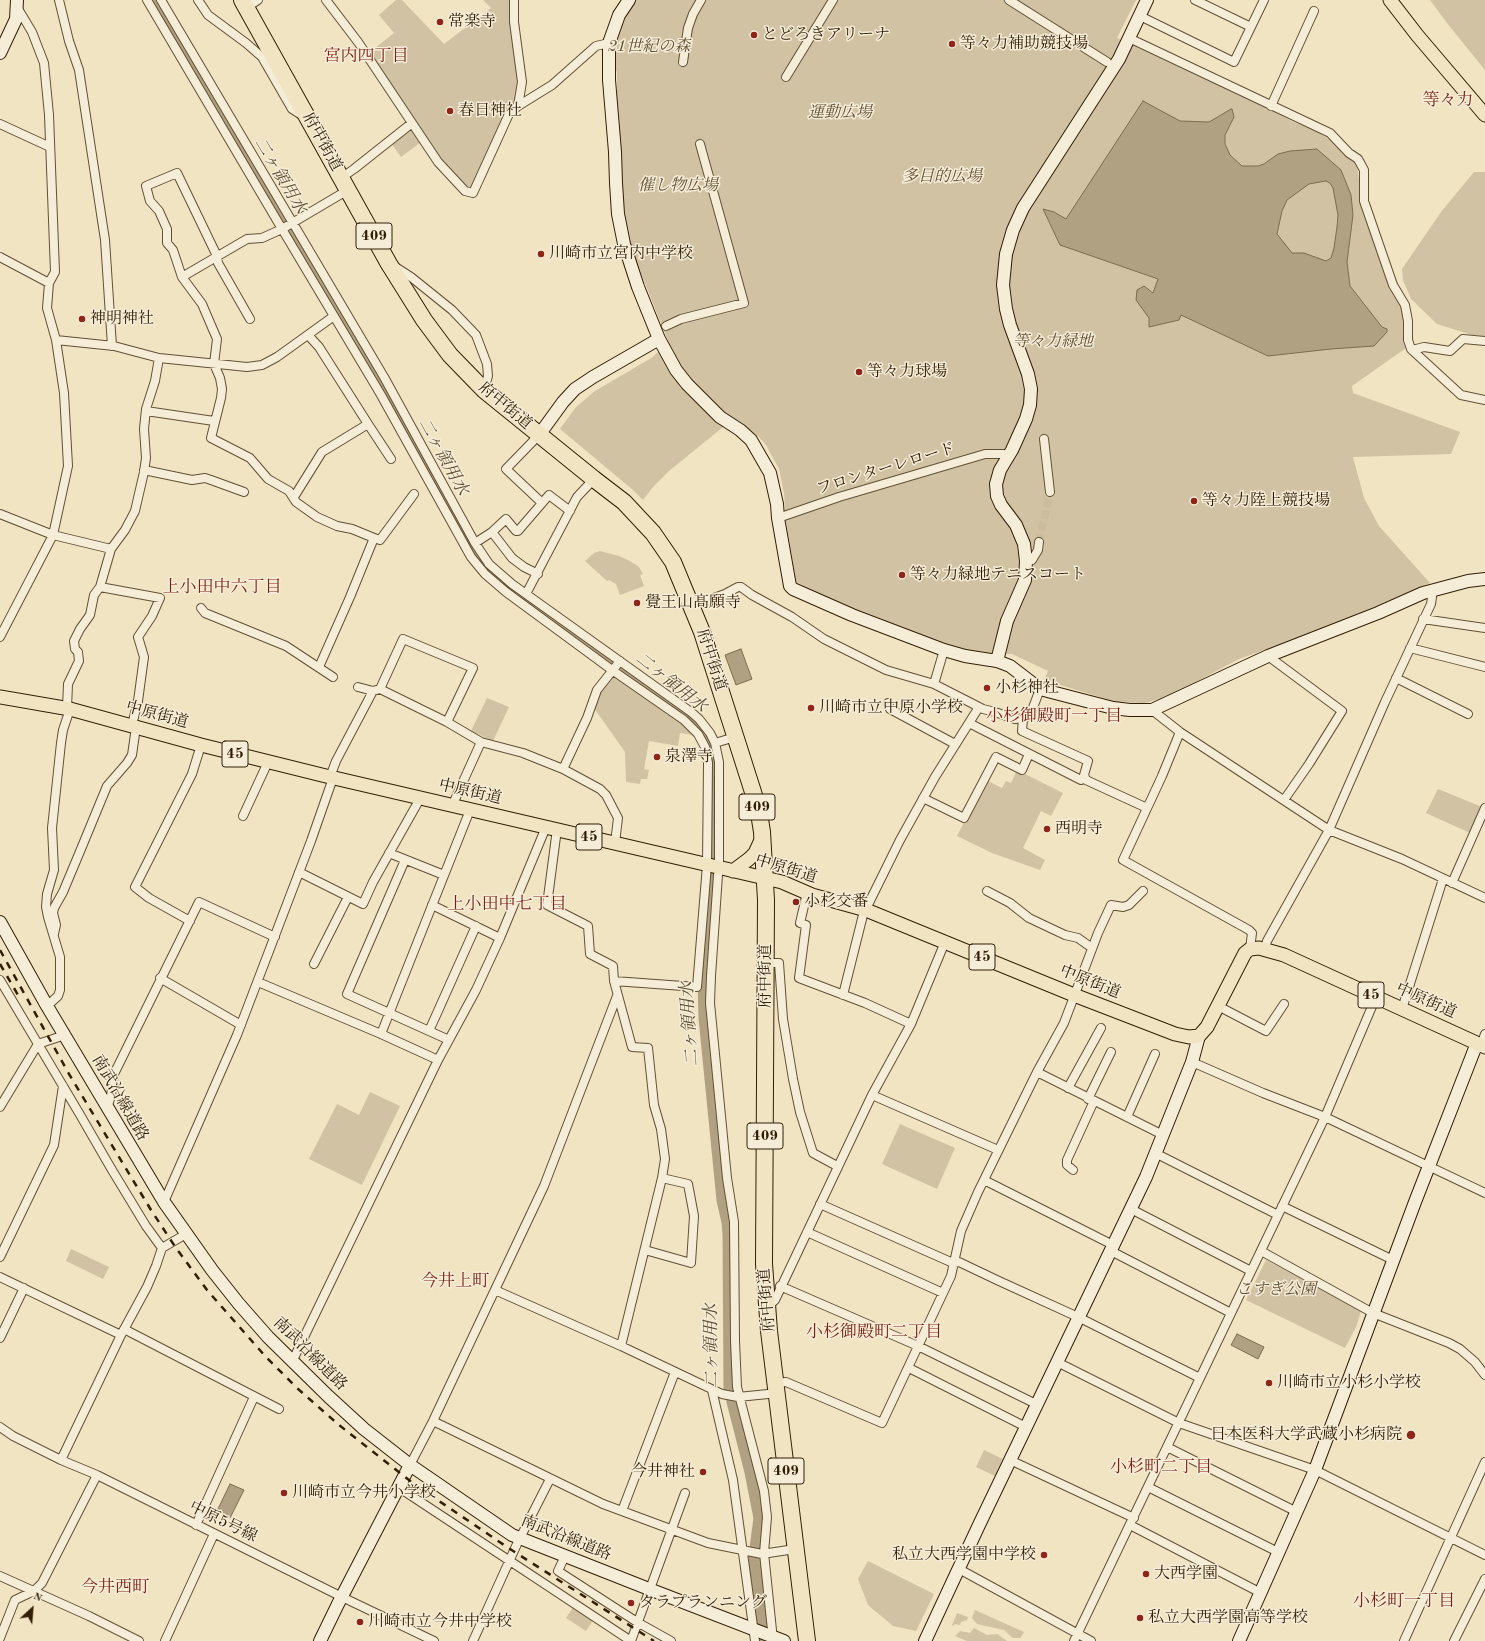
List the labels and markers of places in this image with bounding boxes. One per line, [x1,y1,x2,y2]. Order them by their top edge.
place label: 常楽寺 [448,12,496,32]
marker: 常楽寺 [435,17,445,27]
place label: とどろきアリーナ [762,25,890,45]
marker: とどろきアリーナ [749,30,759,40]
place label: 等々力補助競技場 [960,34,1088,54]
marker: 等々力補助競技場 [947,39,957,49]
place label: 春日神社 [458,101,522,121]
marker: 春日神社 [445,106,455,116]
place label: 川崎市立宮内中学校 [549,244,693,264]
marker: 川崎市立宮内中学校 [536,249,546,259]
place label: 神明神社 [90,309,154,329]
marker: 神明神社 [77,314,87,324]
place label: 等々力球場 [867,362,947,382]
marker: 等々力球場 [854,367,864,377]
place label: 等々力陸上競技場 [1202,491,1330,511]
marker: 等々力陸上競技場 [1189,496,1199,506]
place label: 等々力緑地テニスコート [910,565,1086,585]
marker: 等々力緑地テニスコート [897,570,907,580]
place label: 覺王山髙願寺 [645,593,741,613]
marker: 覺王山髙願寺 [632,598,642,608]
place label: 小杉神社 [995,678,1059,698]
marker: 小杉神社 [982,683,992,693]
place label: 川崎市立中原小学校 [819,698,963,718]
marker: 川崎市立中原小学校 [806,703,816,713]
place label: 泉澤寺 [665,747,713,767]
marker: 泉澤寺 [652,752,662,762]
place label: 西明寺 [1055,819,1103,839]
marker: 西明寺 [1042,824,1052,834]
place label: 小杉交番 [804,892,868,912]
marker: 小杉交番 [791,897,801,907]
place label: 川崎市立小杉小学校 [1277,1373,1421,1393]
marker: 川崎市立小杉小学校 [1264,1378,1274,1388]
place label: 日本医科大学武蔵小杉病院 [1210,1425,1402,1445]
marker: 日本医科大学武蔵小杉病院 [1405,1429,1417,1441]
place label: 今井神社 [631,1462,695,1482]
marker: 今井神社 [698,1467,708,1477]
place label: 川崎市立今井小学校 [292,1483,436,1503]
marker: 川崎市立今井小学校 [279,1488,289,1498]
place label: 私立大西学園中学校 [892,1545,1036,1565]
marker: 私立大西学園中学校 [1039,1550,1049,1560]
place label: 大西学園 [1154,1564,1218,1584]
marker: 大西学園 [1141,1569,1151,1579]
place label: タラプランニング [639,1593,767,1613]
marker: タラプランニング [626,1598,636,1608]
place label: 私立大西学園高等学校 [1148,1608,1308,1628]
place label: 川崎市立今井中学校 [368,1612,512,1632]
marker: 私立大西学園高等学校 [1135,1613,1145,1623]
marker: 川崎市立今井中学校 [355,1617,365,1627]

